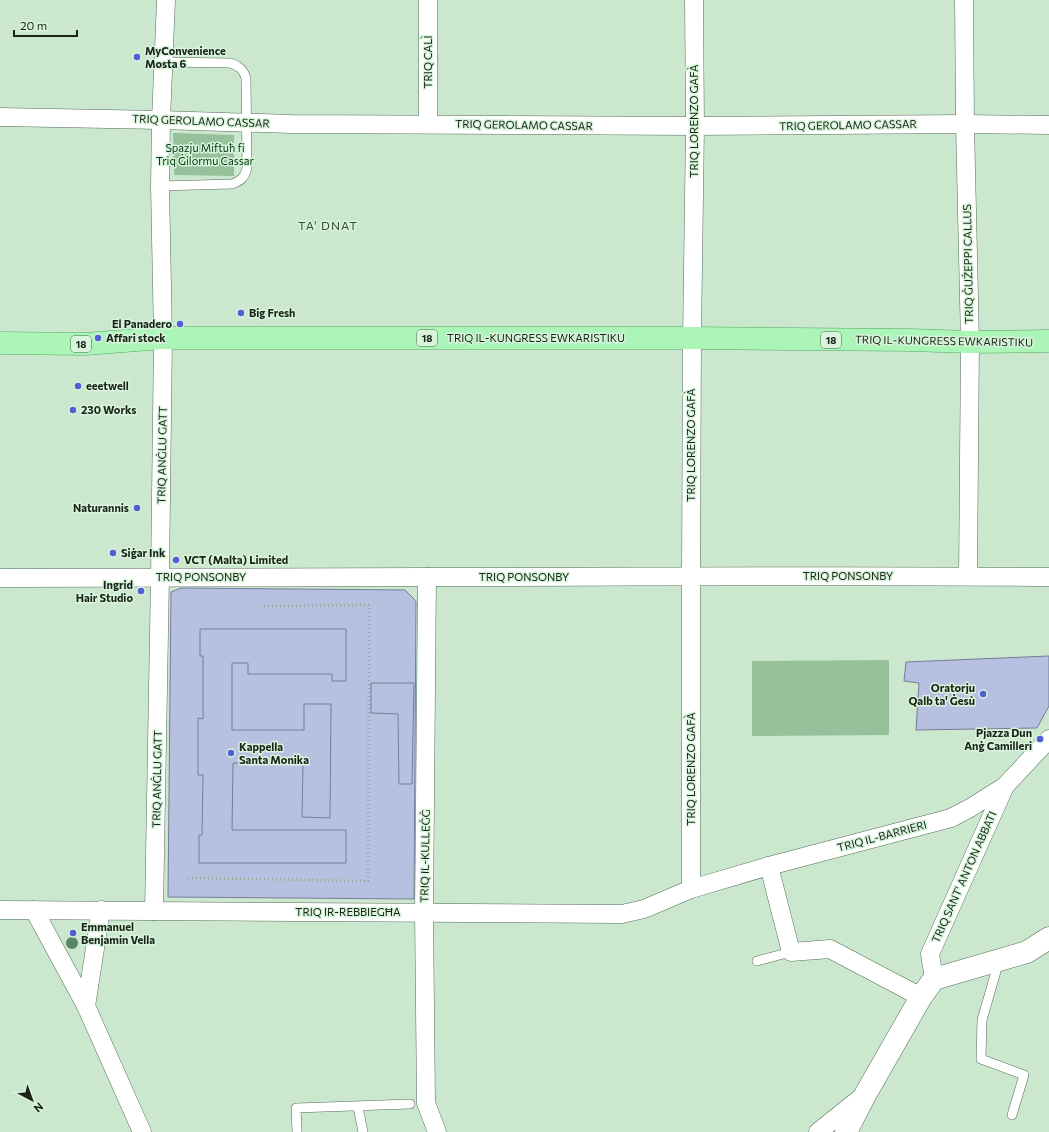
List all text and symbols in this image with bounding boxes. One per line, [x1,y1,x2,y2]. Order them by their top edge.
scale bar [14,12,77,38]
text: 20 m [20,18,47,32]
street label: TRIQ CALÌ [420,35,434,89]
place label: MyConvenience Mosta 6 [145,44,226,70]
marker: MyConvenience Mosta 6 [132,52,142,62]
street label: TRIQ LORENZO GAFÀ [686,64,700,178]
street label: TRIQ GEROLAMO CASSAR [132,112,271,129]
street label: TRIQ GEROLAMO CASSAR [455,117,594,132]
street label: TRIQ GEROLAMO CASSAR [779,117,918,132]
park label: Spazju Miftuħ fi Triq Ġilormu Cassar [156,141,255,167]
street label: TRIQ ĠUŻEPPI CALLUS [959,204,975,324]
district label: TA' DNAT [298,218,358,232]
place label: Big Fresh [249,306,295,319]
marker: Big Fresh [236,308,246,318]
place label: El Panadero [112,317,172,330]
marker: El Panadero [175,319,185,329]
road number: 18 [417,330,437,346]
place label: Affari stock [106,331,166,344]
street label: TRIQ IL-KUNGRESS EWKARISTIKU [447,331,625,344]
road number: 18 [821,332,841,348]
street label: TRIQ IL-KUNGRESS EWKARISTIKU [855,332,1033,349]
marker: Affari stock [93,333,103,343]
road number: 18 [71,336,91,352]
place label: eeetwell [86,379,129,392]
marker: eeetwell [73,381,83,391]
street label: TRIQ LORENZO GAFÀ [683,388,697,502]
place label: 230 Works [81,403,136,416]
marker: 230 Works [68,405,78,415]
street label: TRIQ ANĠLU GATT [153,406,169,504]
place label: Naturannis [73,501,129,514]
marker: Naturannis [132,503,142,513]
place label: Siġar Ink [121,546,166,559]
marker: Siġar Ink [108,548,118,558]
place label: VCT (Malta) Limited [184,553,288,566]
marker: VCT (Malta) Limited [171,555,181,565]
street label: TRIQ PONSONBY [803,569,893,582]
street label: TRIQ PONSONBY [156,570,246,583]
street label: TRIQ PONSONBY [479,570,569,583]
place label: Ingrid Hair Studio [76,578,133,604]
marker: Ingrid Hair Studio [136,586,146,596]
place label: Oratorju Qalb ta' Ġesù [908,681,975,707]
marker: Oratorju Qalb ta' Ġesù [978,689,988,699]
street label: TRIQ LORENZO GAFÀ [683,712,697,826]
place label: Pjazza Dun Anġ Camilleri [964,726,1032,752]
street label: TRIQ ANĠLU GATT [148,730,164,828]
marker: Pjazza Dun Anġ Camilleri [1035,734,1045,744]
place label: Kappella Santa Monika [239,740,309,766]
marker: Kappella Santa Monika [226,748,236,758]
street label: TRIQ IL-KULLEĠĠ [416,809,432,903]
street label: TRIQ SANT' ANTON ABBATI [929,809,999,945]
street label: TRIQ IL-BARRIERI [836,817,928,854]
street label: TRIQ IR-REBBIEGĦA [295,905,401,918]
place label: Emmanuel Benjamin Vella [81,920,155,946]
marker: Emmanuel Benjamin Vella [68,928,78,938]
north arrow [12,1080,52,1120]
text: N [32,1100,46,1116]

